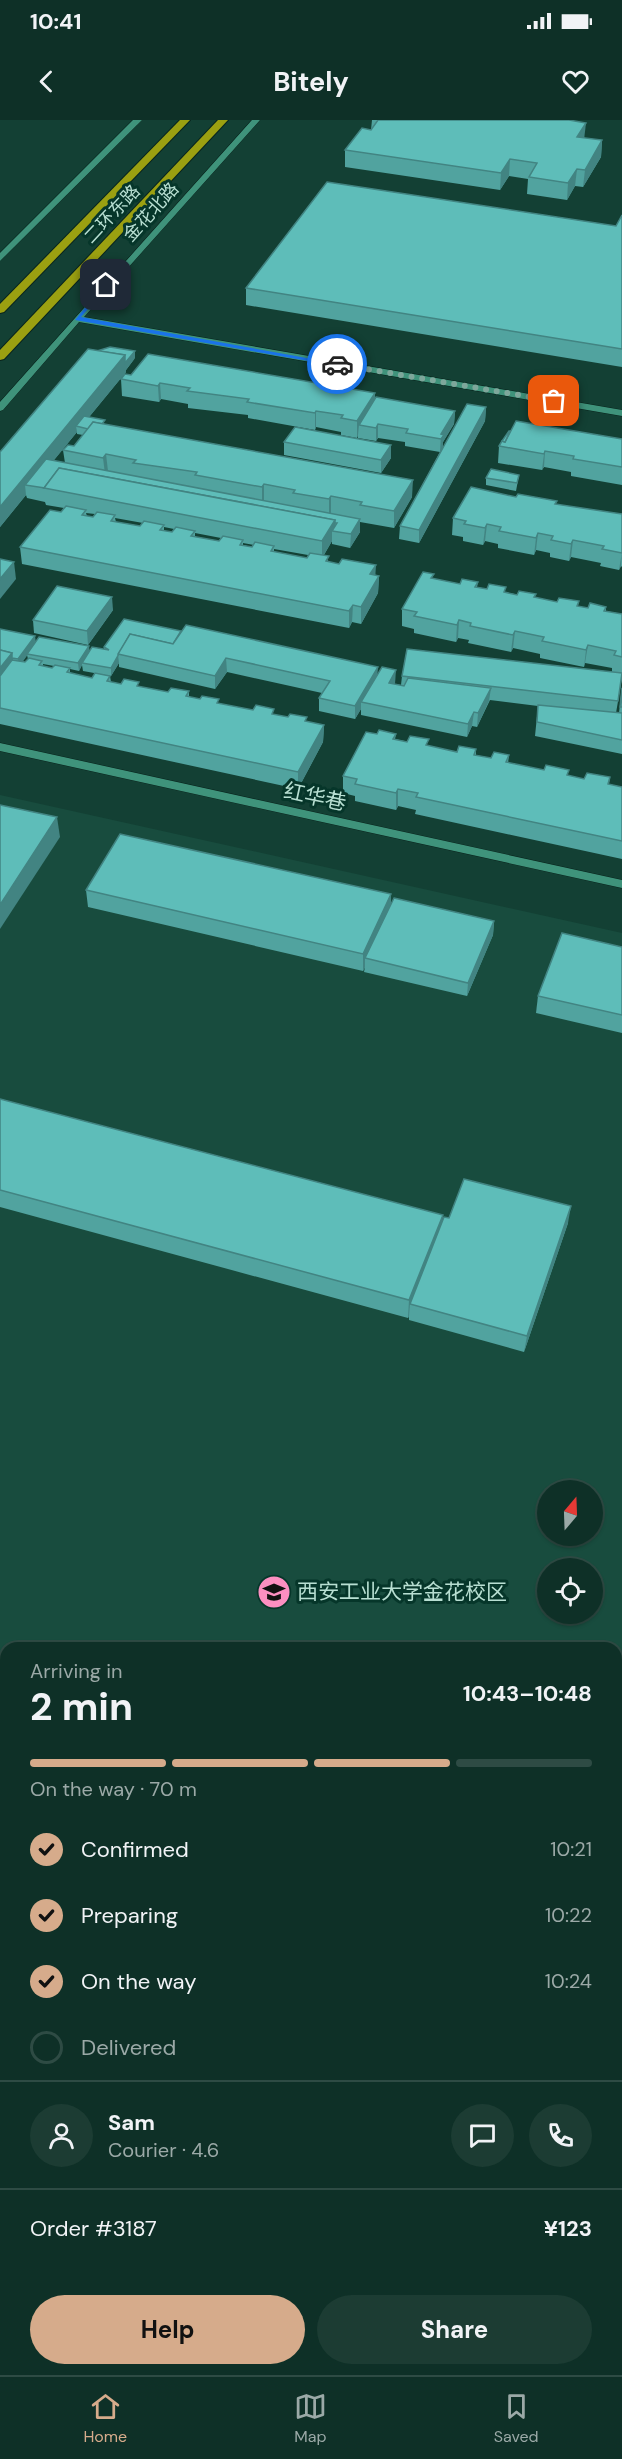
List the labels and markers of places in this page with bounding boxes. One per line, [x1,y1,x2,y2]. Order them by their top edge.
pin [80,259,131,310]
pin [528,375,579,426]
school or university icon: 西安工业大学金花校区 [256,1574,292,1610]
place label: 西安工业大学金花校区 [297,1578,507,1606]

